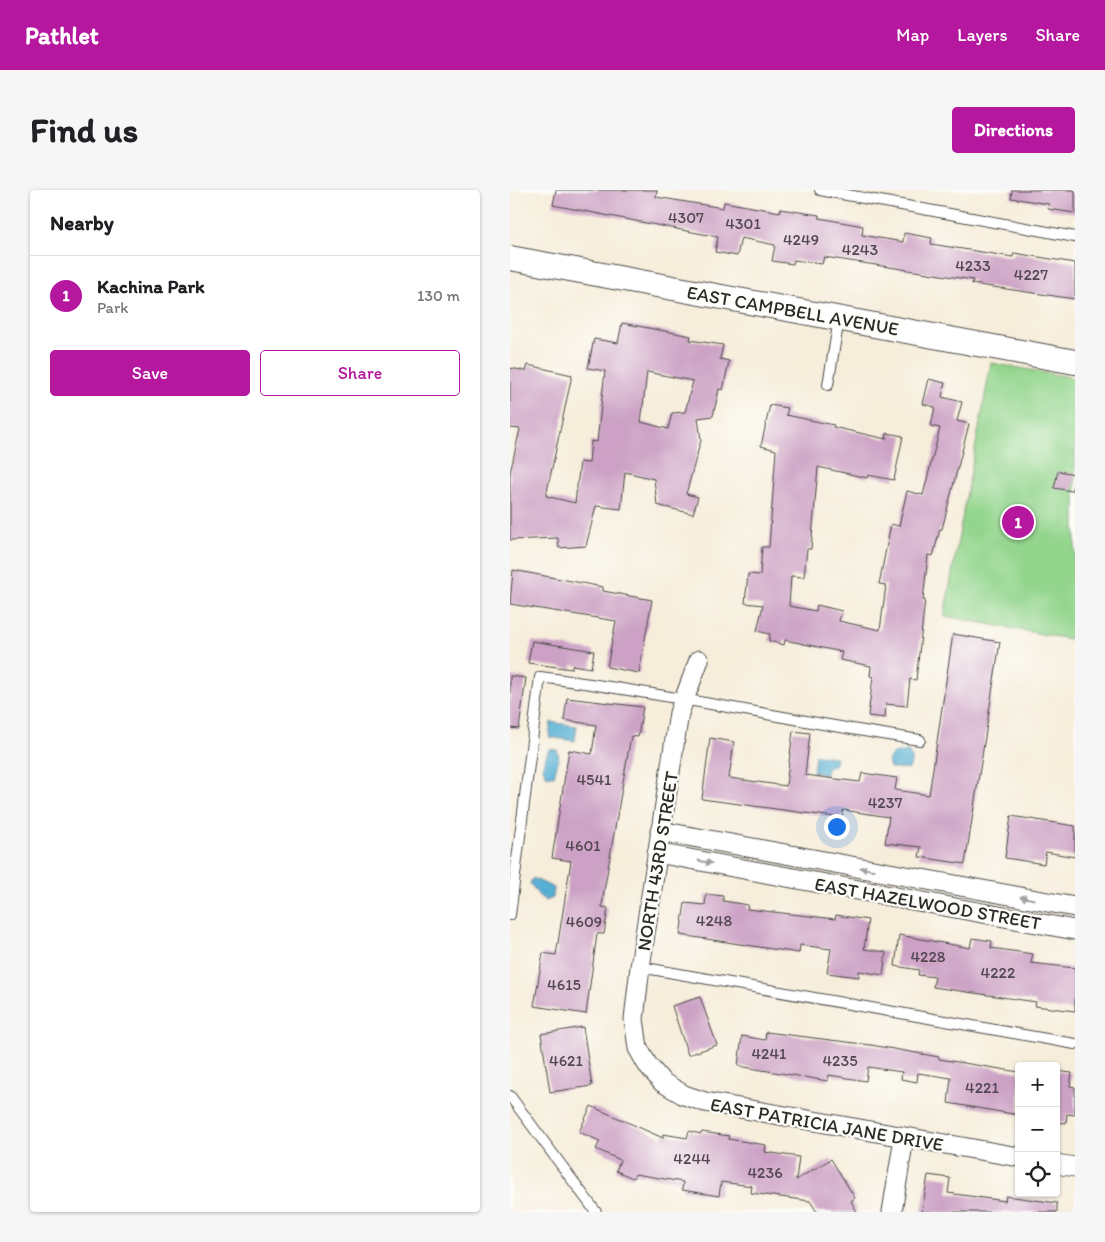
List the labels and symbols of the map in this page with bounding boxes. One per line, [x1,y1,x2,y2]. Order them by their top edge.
house number: 4307 [668,208,704,227]
house number: 4301 [725,214,761,233]
house number: 4249 [783,230,819,249]
house number: 4243 [842,240,878,259]
house number: 4233 [955,256,991,275]
house number: 4227 [1014,265,1048,284]
street label: EAST CAMPBELL AVENUE [685,281,901,341]
pin: 1 [1002,503,1034,541]
street label: NORTH 43RD STREET [632,769,683,953]
house number: 4541 [576,770,612,789]
house number: 4237 [868,793,902,812]
your location [824,814,850,840]
house number: 4601 [565,836,601,855]
one-way arrow [697,858,712,866]
one-way arrow [859,864,875,872]
street label: EAST HAZELWOOD STREET [813,872,1043,935]
one-way arrow [1019,894,1035,902]
house number: 4248 [696,911,732,930]
house number: 4609 [566,912,602,931]
house number: 4228 [910,947,946,966]
house number: 4222 [981,963,1016,982]
house number: 4615 [547,975,581,994]
house number: 4241 [751,1044,787,1063]
house number: 4621 [549,1051,584,1070]
house number: 4235 [822,1051,858,1070]
house number: 4221 [965,1078,1000,1097]
street label: EAST PATRICIA JANE DRIVE [709,1093,945,1156]
house number: 4244 [673,1149,711,1168]
house number: 4236 [747,1163,783,1182]

